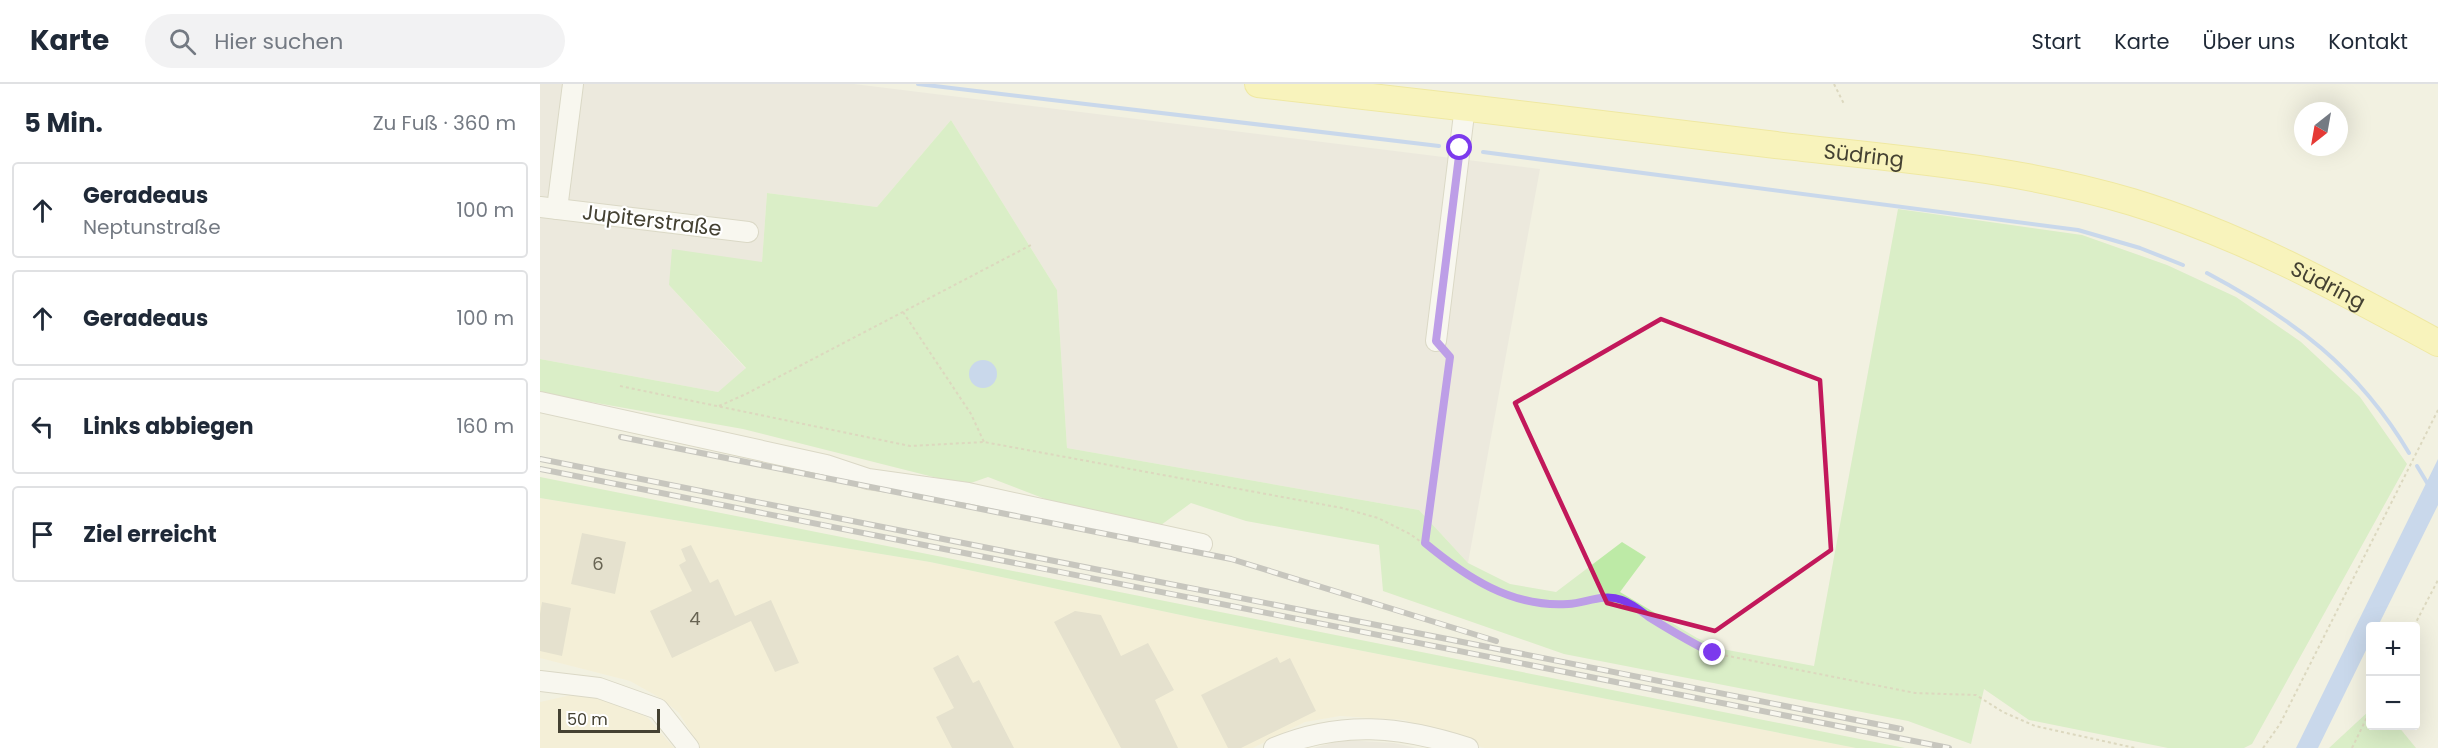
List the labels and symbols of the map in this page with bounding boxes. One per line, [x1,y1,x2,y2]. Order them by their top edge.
north arrow [2294,102,2348,156]
route start [1446,134,1472,160]
street label: Südring [1822,136,1906,174]
street label: Jupiterstraße [581,197,723,243]
street label: Südring [2286,253,2371,316]
house number: 6 [592,551,604,576]
house number: 4 [689,606,701,631]
route end [1699,639,1725,665]
scale bar [558,706,660,734]

